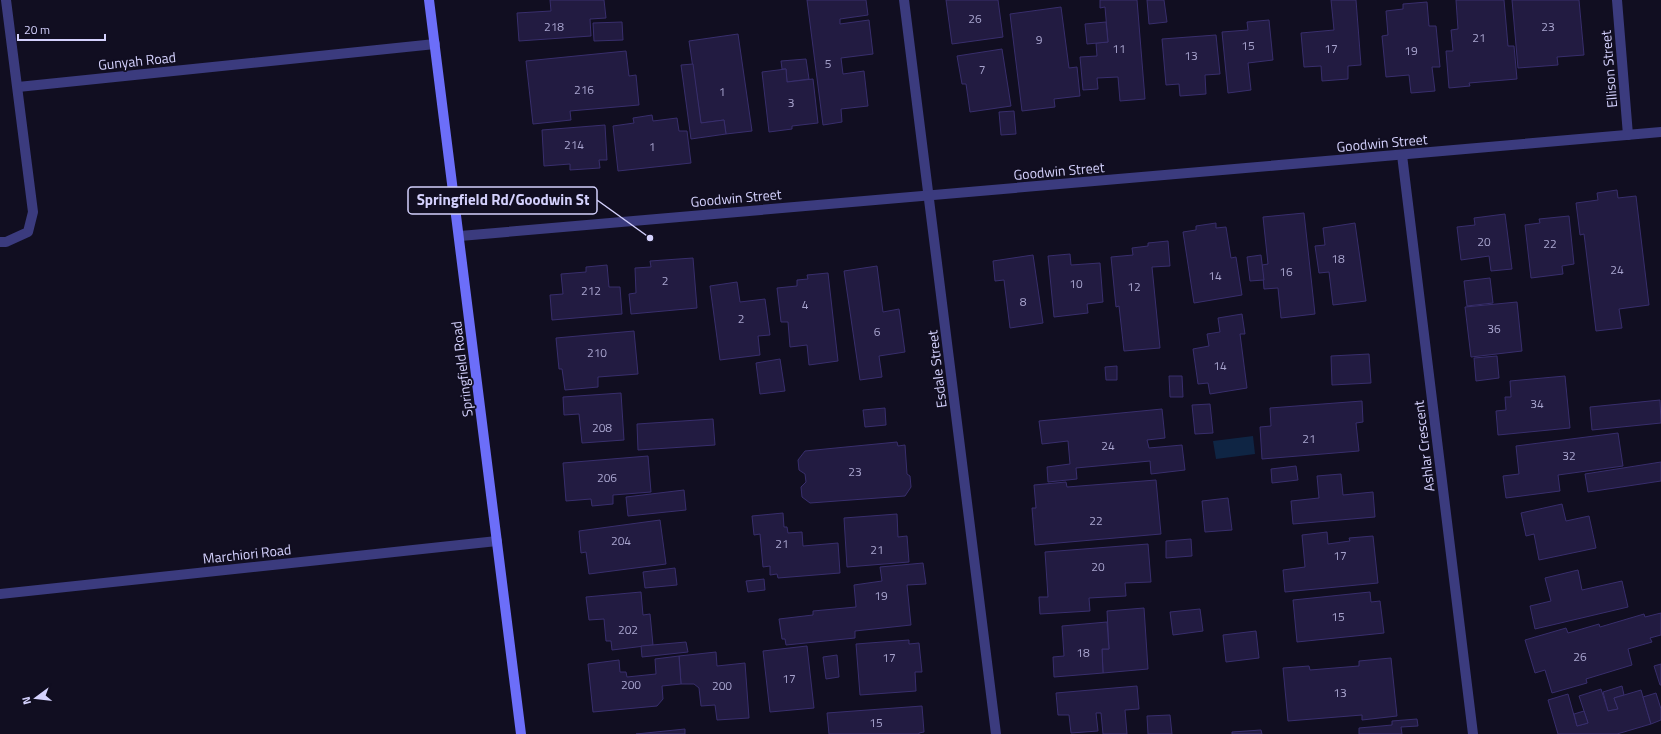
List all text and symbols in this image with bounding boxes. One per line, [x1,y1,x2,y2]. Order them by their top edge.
house number: 26 [968,9,982,28]
scale bar [18,16,105,42]
house number: 218 [544,17,564,36]
house number: 23 [1541,17,1555,36]
text: 20 m [24,20,50,39]
house number: 21 [1472,28,1486,47]
street label: Ellison Street [1595,29,1622,109]
house number: 9 [1036,30,1043,49]
house number: 15 [1241,36,1255,55]
house number: 11 [1112,39,1126,58]
house number: 17 [1324,39,1338,58]
house number: 19 [1404,41,1418,60]
street label: Gunyah Road [97,46,177,75]
house number: 13 [1184,46,1198,65]
house number: 5 [825,54,832,73]
house number: 7 [979,60,985,79]
house number: 216 [574,80,594,99]
house number: 1 [719,82,725,101]
house number: 3 [788,93,794,112]
street label: Goodwin Street [1336,128,1428,157]
house number: 214 [564,135,584,154]
house number: 1 [649,137,655,156]
street label: Goodwin Street [1013,156,1105,185]
street label: Goodwin Street [690,183,782,212]
callout: Springfield Rd/Goodwin St [408,187,597,214]
text: Springfield Rd/Goodwin St [417,188,590,211]
house number: 20 [1477,232,1491,251]
house number: 22 [1543,234,1557,253]
house number: 18 [1331,249,1345,268]
house number: 24 [1610,260,1624,279]
house number: 16 [1279,262,1293,281]
house number: 14 [1208,266,1222,285]
house number: 2 [662,271,668,290]
house number: 10 [1069,274,1083,293]
house number: 12 [1127,277,1141,296]
house number: 212 [581,281,601,300]
house number: 8 [1020,292,1027,311]
house number: 4 [802,295,809,314]
house number: 2 [738,309,744,328]
house number: 36 [1487,319,1501,338]
street label: Springfield Road [445,320,478,418]
house number: 6 [874,322,881,341]
street label: Esdale Street [921,329,952,409]
house number: 210 [587,343,607,362]
house number: 14 [1213,356,1227,375]
house number: 34 [1530,394,1544,413]
street label: Ashlar Crescent [1407,399,1440,493]
house number: 208 [592,418,612,437]
house number: 21 [1302,429,1316,448]
house number: 24 [1101,436,1115,455]
house number: 32 [1562,446,1576,465]
house number: 23 [848,462,862,481]
house number: 206 [597,468,617,487]
house number: 22 [1089,511,1103,530]
house number: 204 [611,531,631,550]
house number: 21 [775,534,789,553]
street label: Marchiori Road [202,538,292,569]
house number: 21 [870,540,884,559]
house number: 17 [1333,546,1347,565]
house number: 20 [1091,557,1105,576]
house number: 19 [874,586,888,605]
house number: 15 [1331,607,1345,626]
house number: 202 [618,620,638,639]
house number: 18 [1076,643,1090,662]
house number: 26 [1573,647,1587,666]
house number: 17 [882,648,896,667]
house number: 17 [782,669,796,688]
house number: 200 [621,675,641,694]
house number: 200 [712,676,732,695]
north arrow [16,678,56,718]
house number: 13 [1333,683,1347,702]
text: N [18,695,35,706]
house number: 15 [869,713,883,732]

